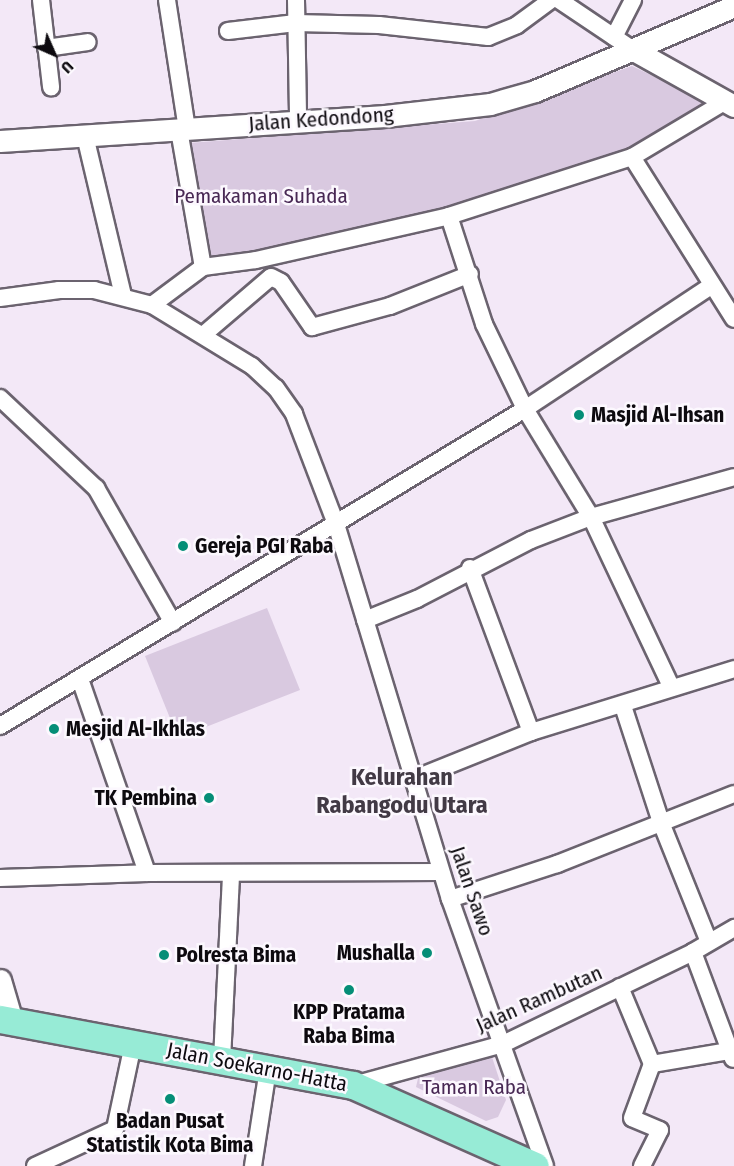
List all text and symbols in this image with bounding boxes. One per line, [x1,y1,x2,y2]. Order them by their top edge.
north arrow [24,24,84,84]
text: U [57,57,77,77]
street label: Jalan Kedondong [248,101,394,137]
park label: Pemakaman Suhada [174,183,348,209]
place label: Masjid Al-Ihsan [591,402,724,428]
marker: Masjid Al-Ihsan [572,408,586,422]
place label: Gereja PGI Raba [195,533,334,559]
marker: Gereja PGI Raba [176,539,190,553]
place label: Mesjid Al-Ikhlas [66,716,205,742]
marker: Mesjid Al-Ikhlas [47,722,61,736]
district label: Kelurahan Rabangodu Utara [316,764,488,820]
place label: TK Pembina [94,785,197,811]
marker: TK Pembina [202,791,216,805]
street label: Jalan Sawo [445,843,499,939]
place label: Mushalla [337,940,415,966]
place label: Polresta Bima [176,942,296,968]
marker: Mushalla [420,946,434,960]
marker: Polresta Bima [157,948,171,962]
street label: Jalan Rambutan [472,960,606,1038]
marker: KPP Pratama Raba Bima [342,983,356,997]
place label: KPP Pratama Raba Bima [293,999,405,1049]
street label: Jalan Soekarno-Hatta [165,1037,349,1097]
park label: Taman Raba [422,1074,526,1100]
marker: Badan Pusat Statistik Kota Bima [163,1092,177,1106]
place label: Badan Pusat Statistik Kota Bima [86,1108,254,1158]

